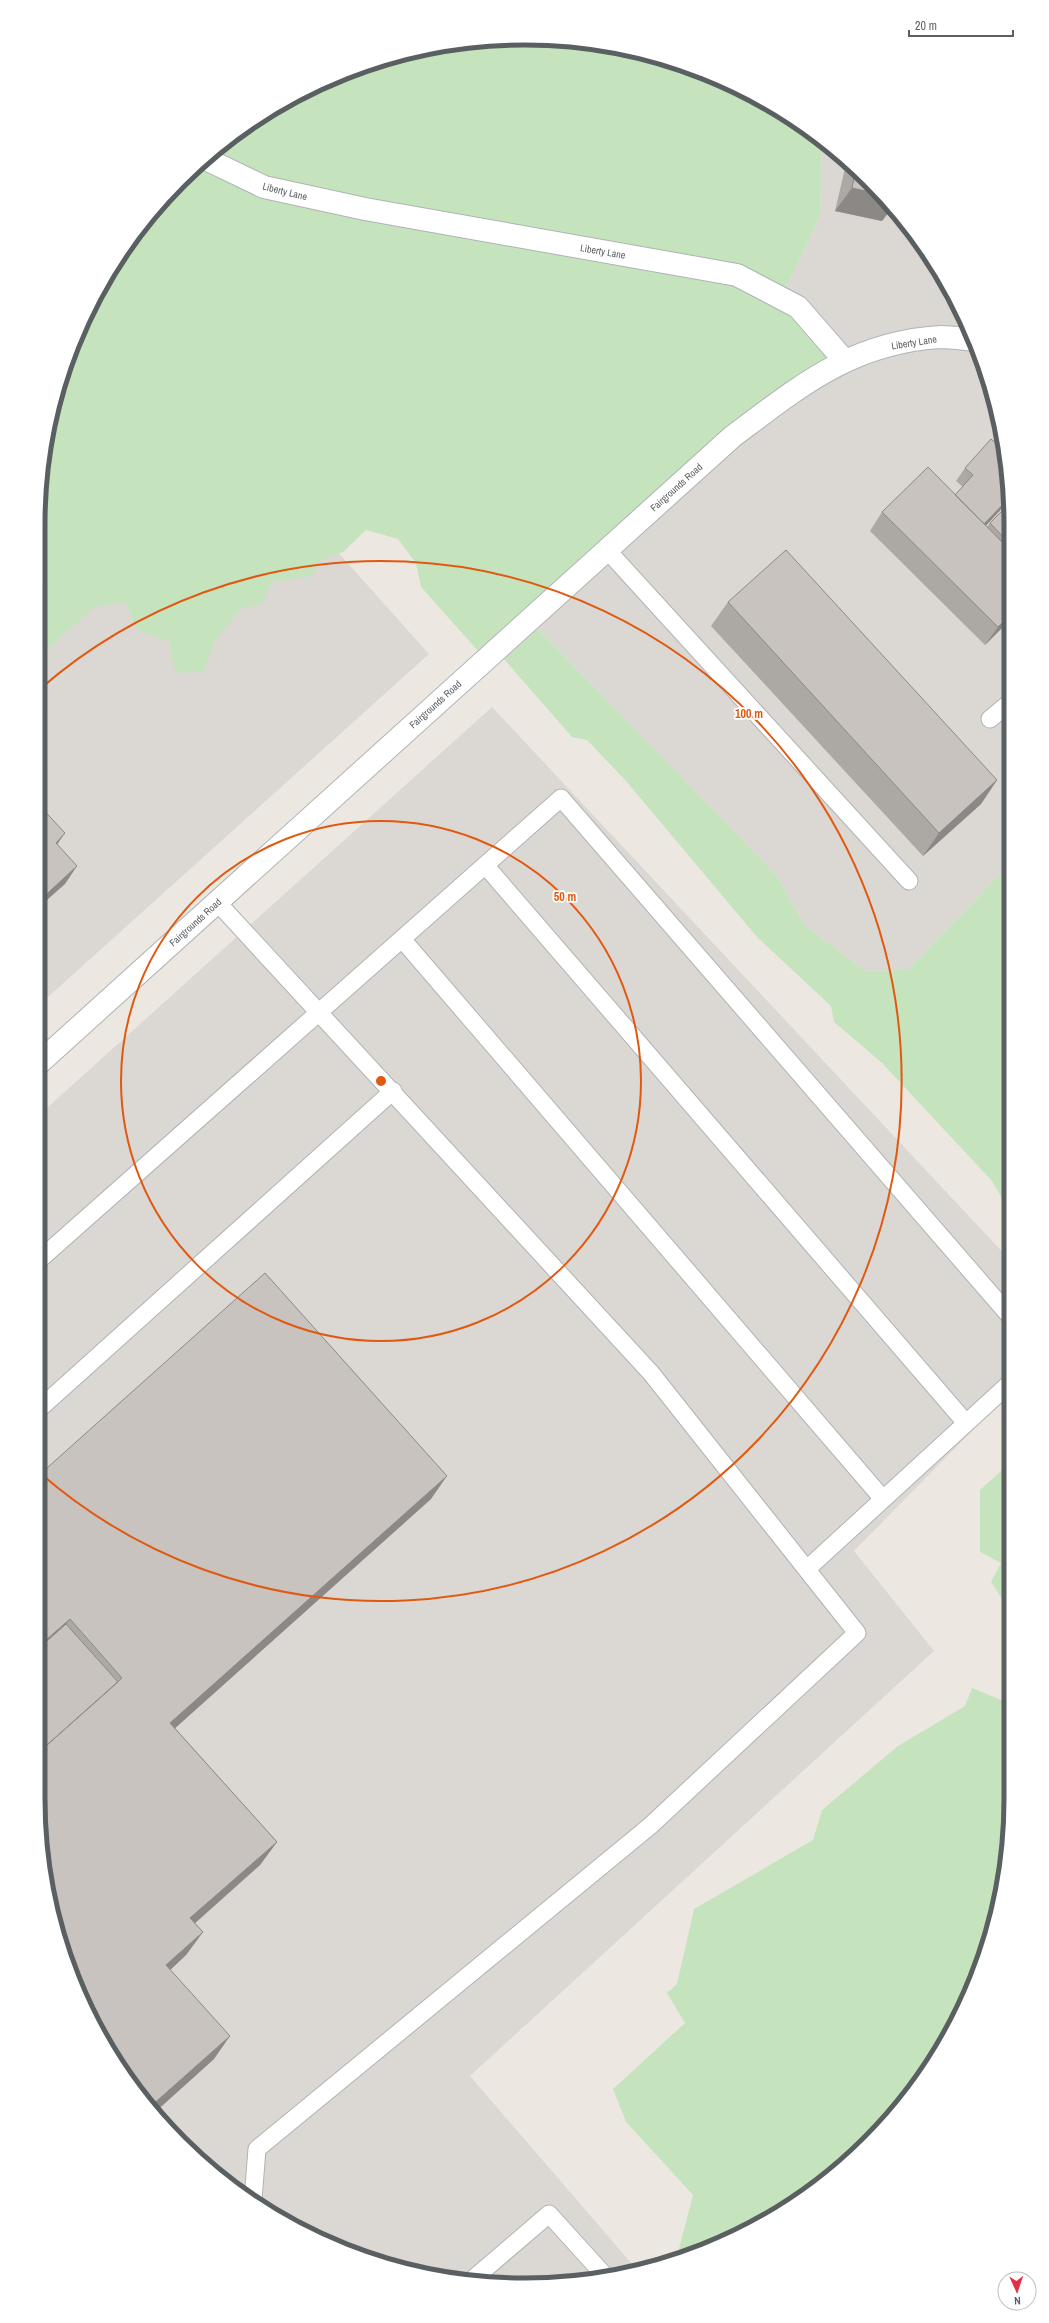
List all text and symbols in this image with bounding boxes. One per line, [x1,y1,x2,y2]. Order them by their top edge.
scale bar [909,12,1013,38]
text: 20 m [915,18,937,34]
street label: Liberty Lane [261,180,309,203]
street label: Liberty Lane [579,241,627,262]
street label: Liberty Lane [891,332,938,352]
street label: Fairgrounds Road [648,461,705,514]
street label: Fairgrounds Road [407,678,464,731]
text: 100 m [735,706,763,722]
text: 50 m [554,889,576,905]
street label: Fairgrounds Road [167,896,224,949]
centre of rings [374,1074,388,1088]
north arrow [997,2271,1037,2311]
text: N [1014,2294,1021,2308]

